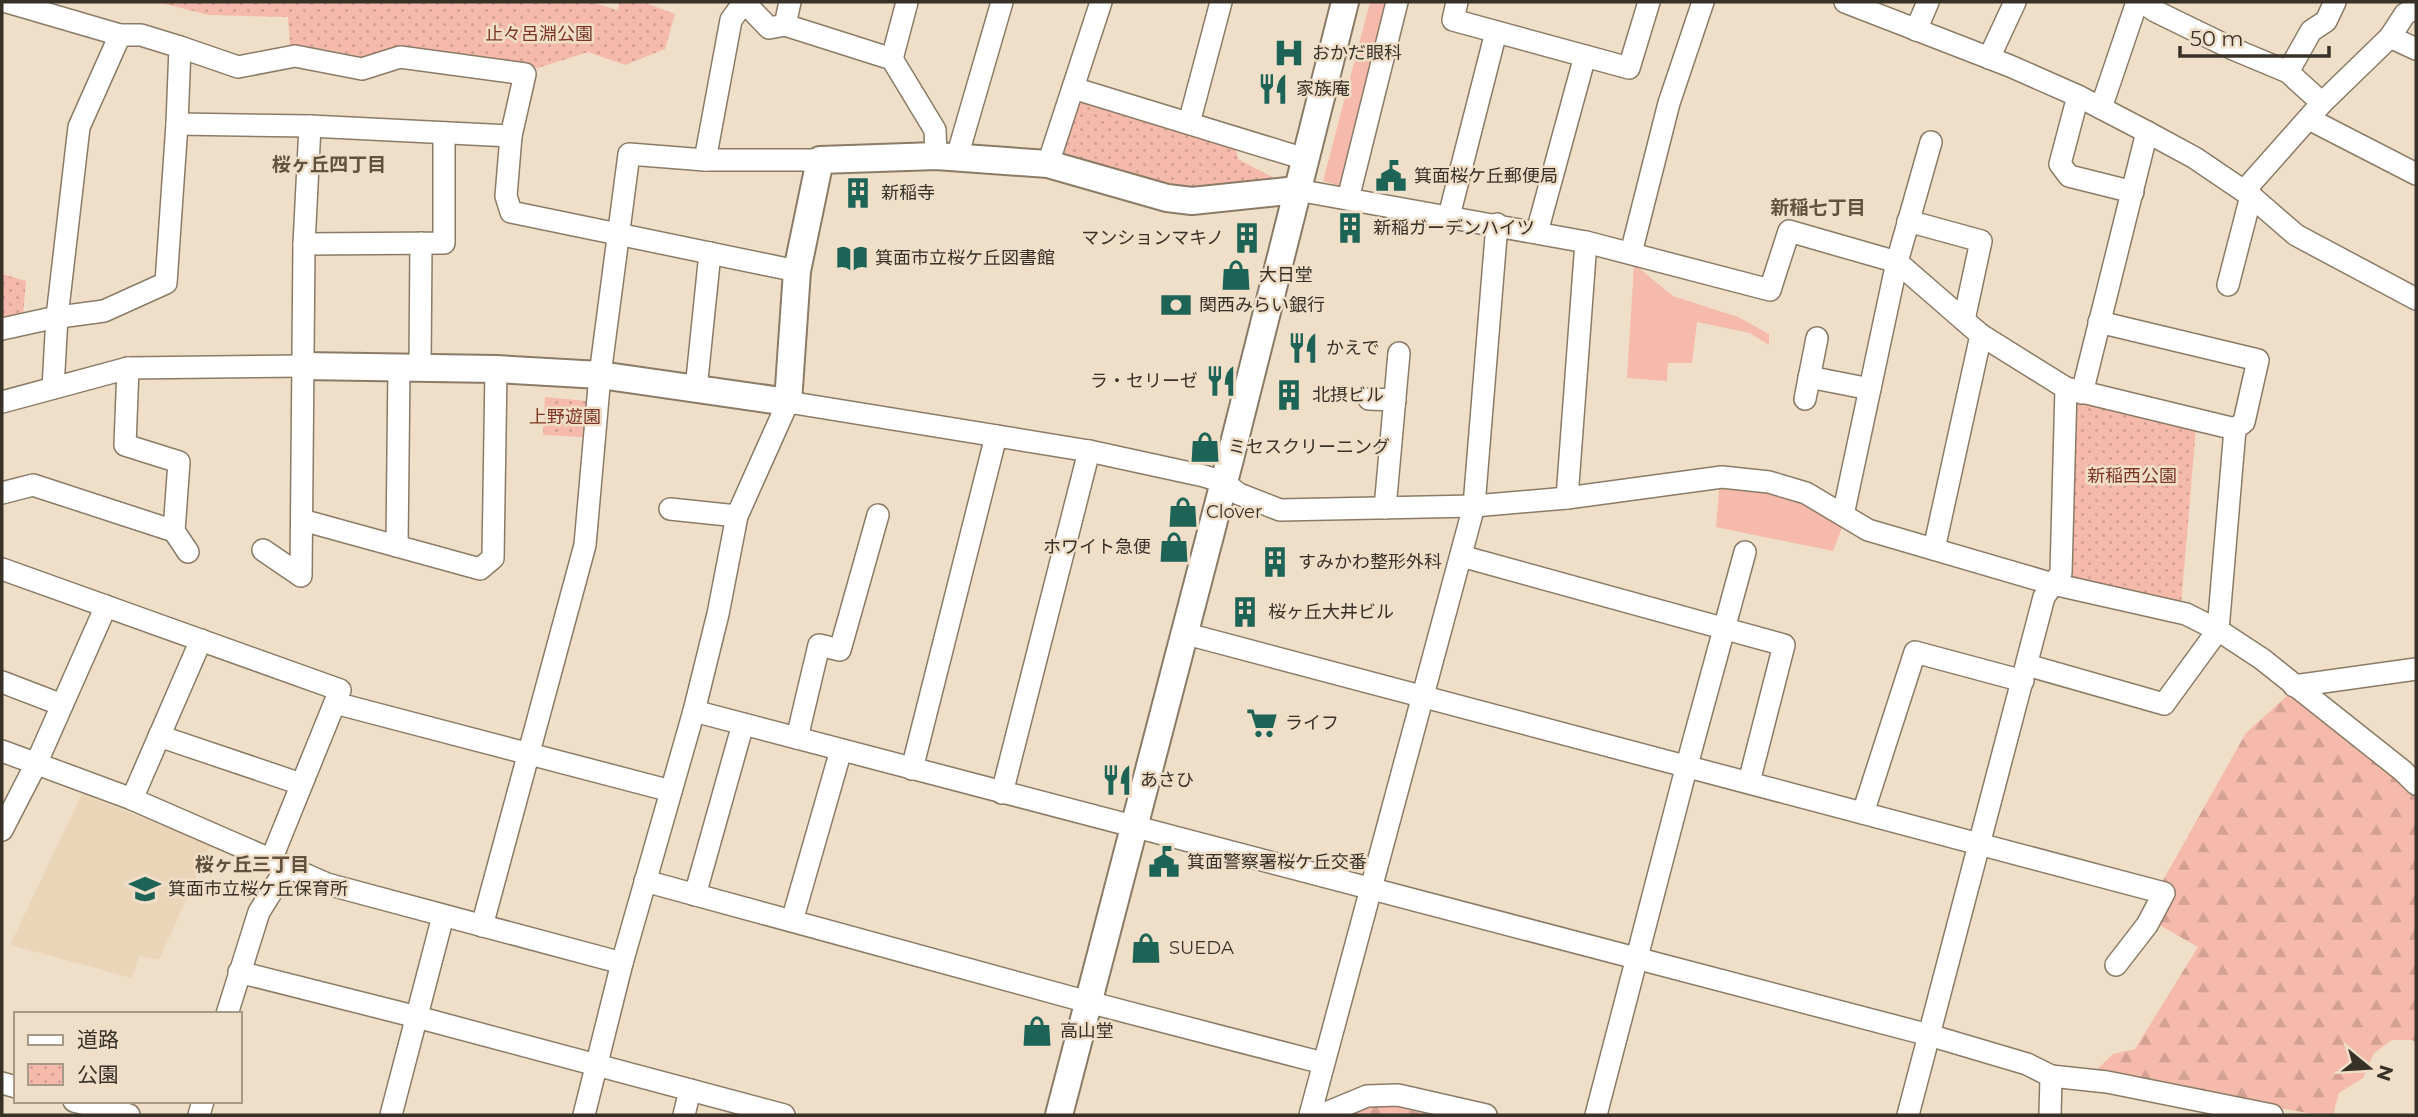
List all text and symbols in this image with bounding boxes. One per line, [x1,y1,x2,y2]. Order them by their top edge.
scale bar [2180,14,2329,58]
park label: 止々呂淵公園 [485,23,593,45]
text: 50 m [2190,26,2244,51]
hospital icon: おかだ眼科 [1272,36,1306,70]
place label: おかだ眼科 [1312,42,1402,64]
restaurant icon: 家族庵 [1256,72,1290,106]
place label: 家族庵 [1296,78,1350,100]
district label: 桜ヶ丘四丁目 [272,153,386,176]
public building icon: 箕面桜ケ丘郵便局 [1374,159,1408,193]
place label: 箕面桜ケ丘郵便局 [1414,165,1558,187]
building icon: 新稲寺 [841,176,875,210]
place label: 新稲寺 [881,182,935,204]
district label: 新稲七丁目 [1770,196,1866,219]
building icon: 新稲ガーデンハイツ [1333,211,1367,245]
place label: 新稲ガーデンハイツ [1373,217,1535,239]
building icon: マンションマキノ [1230,221,1264,255]
place label: マンションマキノ [1081,227,1224,249]
library icon: 箕面市立桜ケ丘図書館 [835,241,869,275]
place label: 箕面市立桜ケ丘図書館 [875,247,1055,269]
shop icon: 大日堂 [1219,258,1253,292]
place label: 大日堂 [1259,264,1313,286]
bank icon: 関西みらい銀行 [1159,288,1193,322]
place label: 関西みらい銀行 [1199,294,1325,316]
restaurant icon: かえで [1286,331,1320,365]
place label: かえで [1326,337,1379,359]
restaurant icon: ラ・セリーゼ [1204,364,1238,398]
place label: ラ・セリーゼ [1090,370,1198,392]
building icon: 北摂ビル [1272,378,1306,412]
place label: 北摂ビル [1312,384,1384,406]
park label: 上野遊園 [529,406,601,428]
shop icon: ミセスクリーニング [1188,430,1222,464]
place label: ミセスクリーニング [1228,436,1390,458]
park label: 新稲西公園 [2087,465,2177,487]
shop icon: Clover [1166,495,1200,529]
place label: Clover [1206,501,1262,523]
shop icon: ホワイト急便 [1157,530,1191,564]
place label: ホワイト急便 [1043,536,1151,558]
building icon: すみかわ整形外科 [1258,545,1292,579]
place label: すみかわ整形外科 [1298,551,1442,573]
building icon: 桜ヶ丘大井ビル [1228,595,1262,629]
place label: 桜ヶ丘大井ビル [1268,601,1394,623]
supermarket icon: ライフ [1245,706,1279,740]
place label: ライフ [1285,712,1339,734]
restaurant icon: あさひ [1100,763,1134,797]
place label: あさひ [1140,769,1194,791]
public building icon: 箕面警察署桜ケ丘交番 [1147,845,1181,879]
place label: 箕面警察署桜ケ丘交番 [1187,851,1367,873]
district label: 桜ヶ丘三丁目 [195,853,309,876]
school or university icon: 箕面市立桜ケ丘保育所 [128,872,162,906]
place label: 箕面市立桜ケ丘保育所 [168,878,348,900]
shop icon: SUEDA [1129,931,1163,965]
place label: SUEDA [1169,937,1234,959]
legend [14,1012,242,1103]
shop icon: 高山堂 [1020,1014,1054,1048]
place label: 高山堂 [1060,1020,1114,1042]
text: 道路 [77,1027,119,1052]
north arrow [2334,1033,2404,1103]
text: 公園 [77,1062,119,1087]
text: N [2371,1062,2398,1084]

